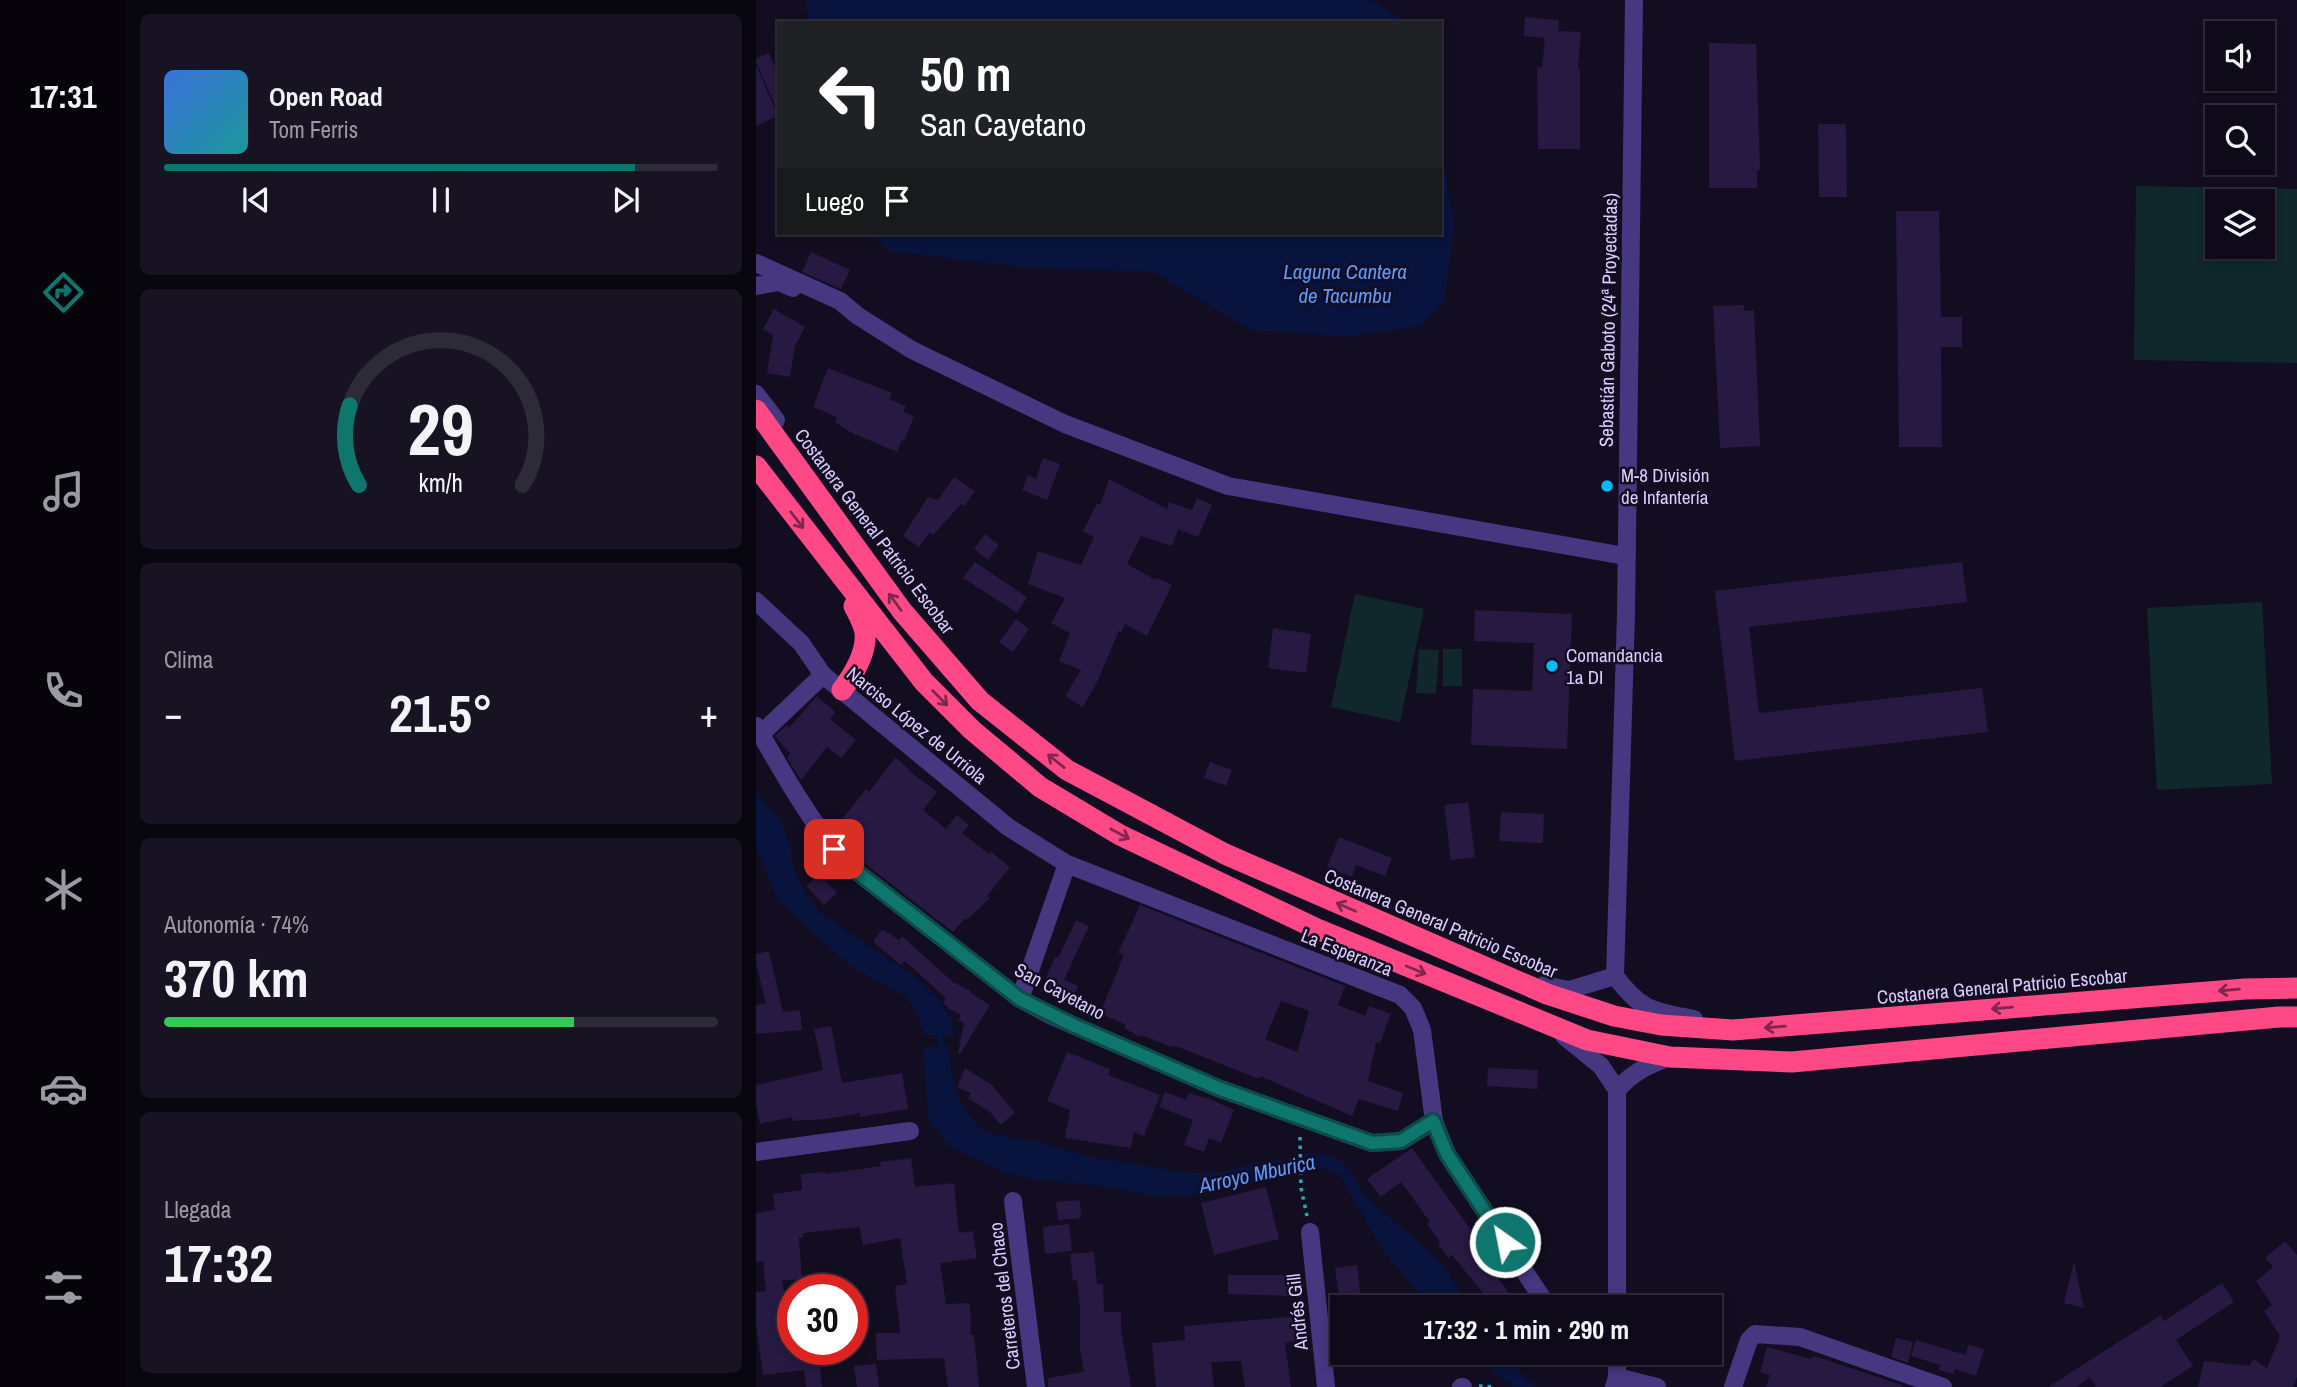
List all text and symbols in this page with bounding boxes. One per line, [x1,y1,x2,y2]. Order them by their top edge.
map controls [2205,21,2275,259]
button: sound [2205,21,2275,91]
text: 50 m [920,40,1012,106]
icon: left [805,49,896,140]
text: 17:31 [29,75,97,118]
text: Open Road [269,79,383,114]
text: San Cayetano [920,103,1086,146]
button: search [2205,105,2275,175]
text: Tom Ferris [269,114,358,145]
icon: previous [237,181,275,219]
icon: pause [422,181,460,219]
icon: next [607,181,645,219]
icon: arrive [878,182,916,220]
text: Luego [805,184,864,219]
button: layers [2205,189,2275,259]
street label: Sebastián Gaboto (24ª Proyectadas) [1593,193,1623,447]
water label: Laguna Cantera de Tacumbu [1283,257,1407,310]
icon: directions [39,268,88,317]
text: 29 [408,380,474,478]
street label: Costanera General Patricio Escobar [789,423,961,640]
place label: M-8 División de Infantería [1621,462,1709,510]
text: km/h [419,466,463,500]
icon: music [39,467,88,516]
marker: M-8 División de Infantería [1599,478,1615,494]
one-way arrow [790,511,805,529]
one-way arrow [888,593,902,612]
place label: Comandancia 1a DI [1566,642,1663,690]
text: Clima [164,644,213,675]
marker: Comandancia 1a DI [1544,658,1560,674]
street label: Narciso López de Urriola [842,660,993,790]
icon: phone [39,666,88,715]
text: 21.5° [389,678,493,748]
text: − [164,688,182,739]
text: + [700,688,718,739]
one-way arrow [931,689,948,706]
one-way arrow [1048,754,1066,769]
pin [804,819,864,879]
one-way arrow [1109,828,1130,842]
icon: arrive [815,830,853,868]
street label: Costanera General Patricio Escobar [1320,862,1562,984]
icon: climate [39,865,88,914]
one-way arrow [1336,900,1358,913]
text: Autonomía · 74% [164,909,309,940]
street label: La Esperanza [1298,922,1397,982]
text: 370 km [164,943,309,1013]
street label: San Cayetano [1010,956,1110,1026]
street label: Costanera General Patricio Escobar [1876,962,2129,1010]
one-way arrow [1405,964,1426,977]
one-way arrow [2218,984,2241,997]
one-way arrow [1991,1002,2014,1015]
one-way arrow [1765,1021,1787,1034]
icon: car [39,1064,88,1113]
water label: Arroyo Mburica [1195,1147,1317,1200]
text: Llegada [164,1194,231,1225]
position arrow [1468,1205,1542,1279]
street label: Carreteros del Chaco [982,1221,1026,1371]
text: 17:32 [164,1228,273,1298]
icon: filters [39,1263,88,1312]
street label: Andrés Gill [1280,1272,1314,1353]
speed limit sign: 30 [777,1274,868,1365]
text: 17:32 · 1 min · 290 m [1423,1312,1629,1347]

